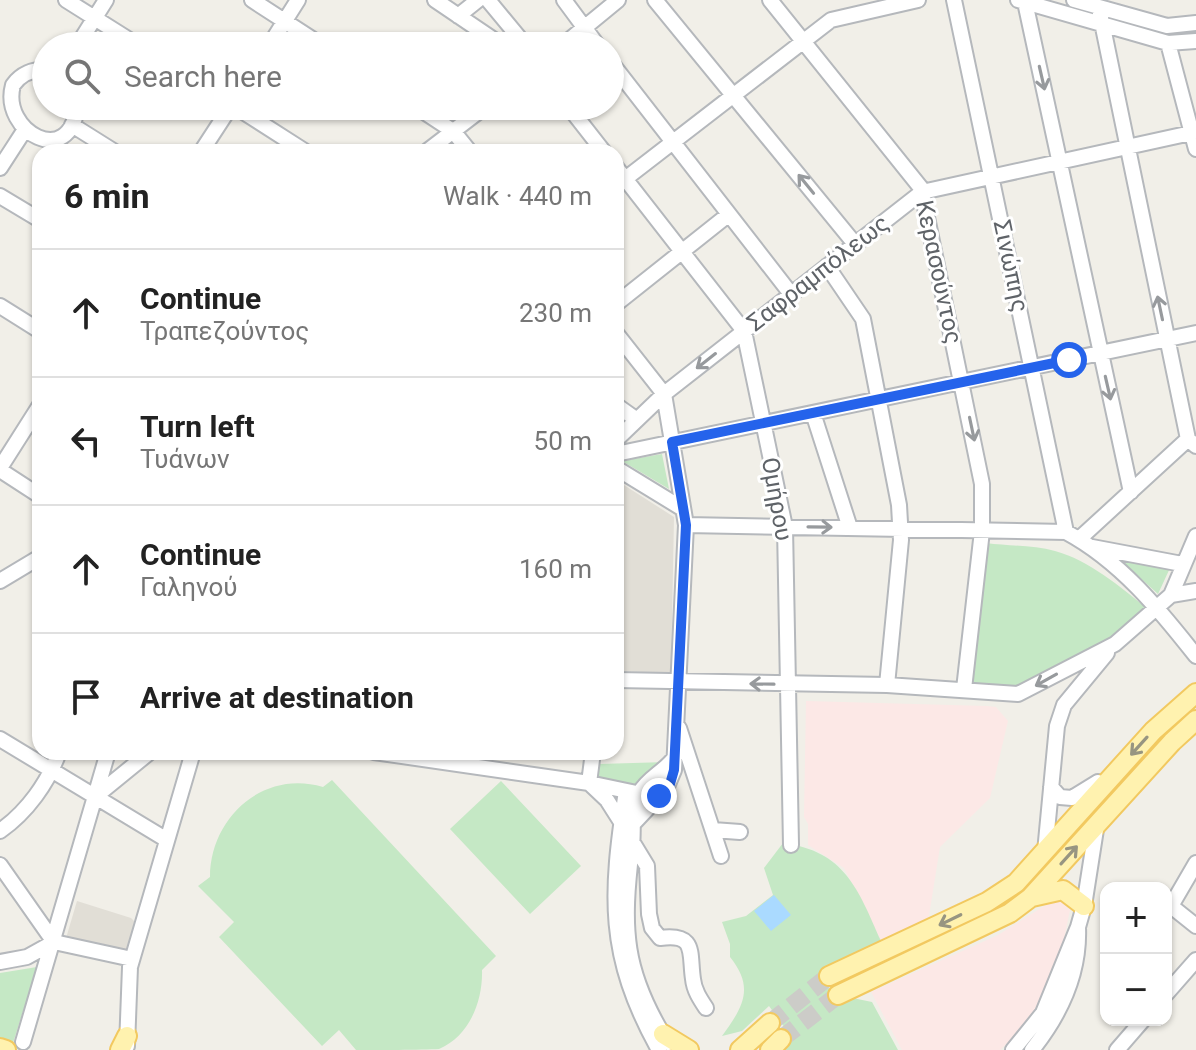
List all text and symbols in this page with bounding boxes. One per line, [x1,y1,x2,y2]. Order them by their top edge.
search box [32,32,624,120]
icon: search [60,54,104,98]
text: Search here [124,59,282,94]
one-way arrow [1036,65,1051,91]
one-way arrow [797,174,815,195]
text: 6 min [64,176,149,216]
text: Walk · 440 m [443,181,592,211]
street label: Κερασούντος [910,198,968,346]
street label: Σαφραμπόλεως [742,209,894,337]
street label: Σινώπης [988,217,1034,315]
text: Continue [140,281,261,316]
icon: ahead [64,291,108,335]
one-way arrow [1152,296,1167,322]
text: 230 m [519,298,592,328]
text: Τραπεζούντος [140,316,309,346]
route start [1051,342,1087,378]
one-way arrow [696,352,717,370]
one-way arrow [1101,374,1116,400]
text: Turn left [140,409,255,444]
one-way arrow [965,415,980,441]
icon: left [64,419,108,463]
text: 50 m [534,426,592,456]
text: Τυάνων [140,444,230,474]
street label: Ομήρου [756,455,798,543]
one-way arrow [806,520,833,535]
text: Continue [140,537,261,572]
icon: ahead [64,547,108,591]
text: 160 m [519,554,592,584]
text: Γαληνού [140,572,238,602]
one-way arrow [1035,673,1059,689]
icon: arrive [64,675,108,719]
one-way arrow [749,676,776,692]
text: Arrive at destination [140,680,414,715]
one-way arrow [1130,736,1148,756]
route end [641,778,677,814]
one-way arrow [1060,845,1078,865]
map controls [1100,882,1172,1026]
button: + [1100,882,1172,954]
one-way arrow [938,913,962,928]
button: − [1100,954,1172,1026]

